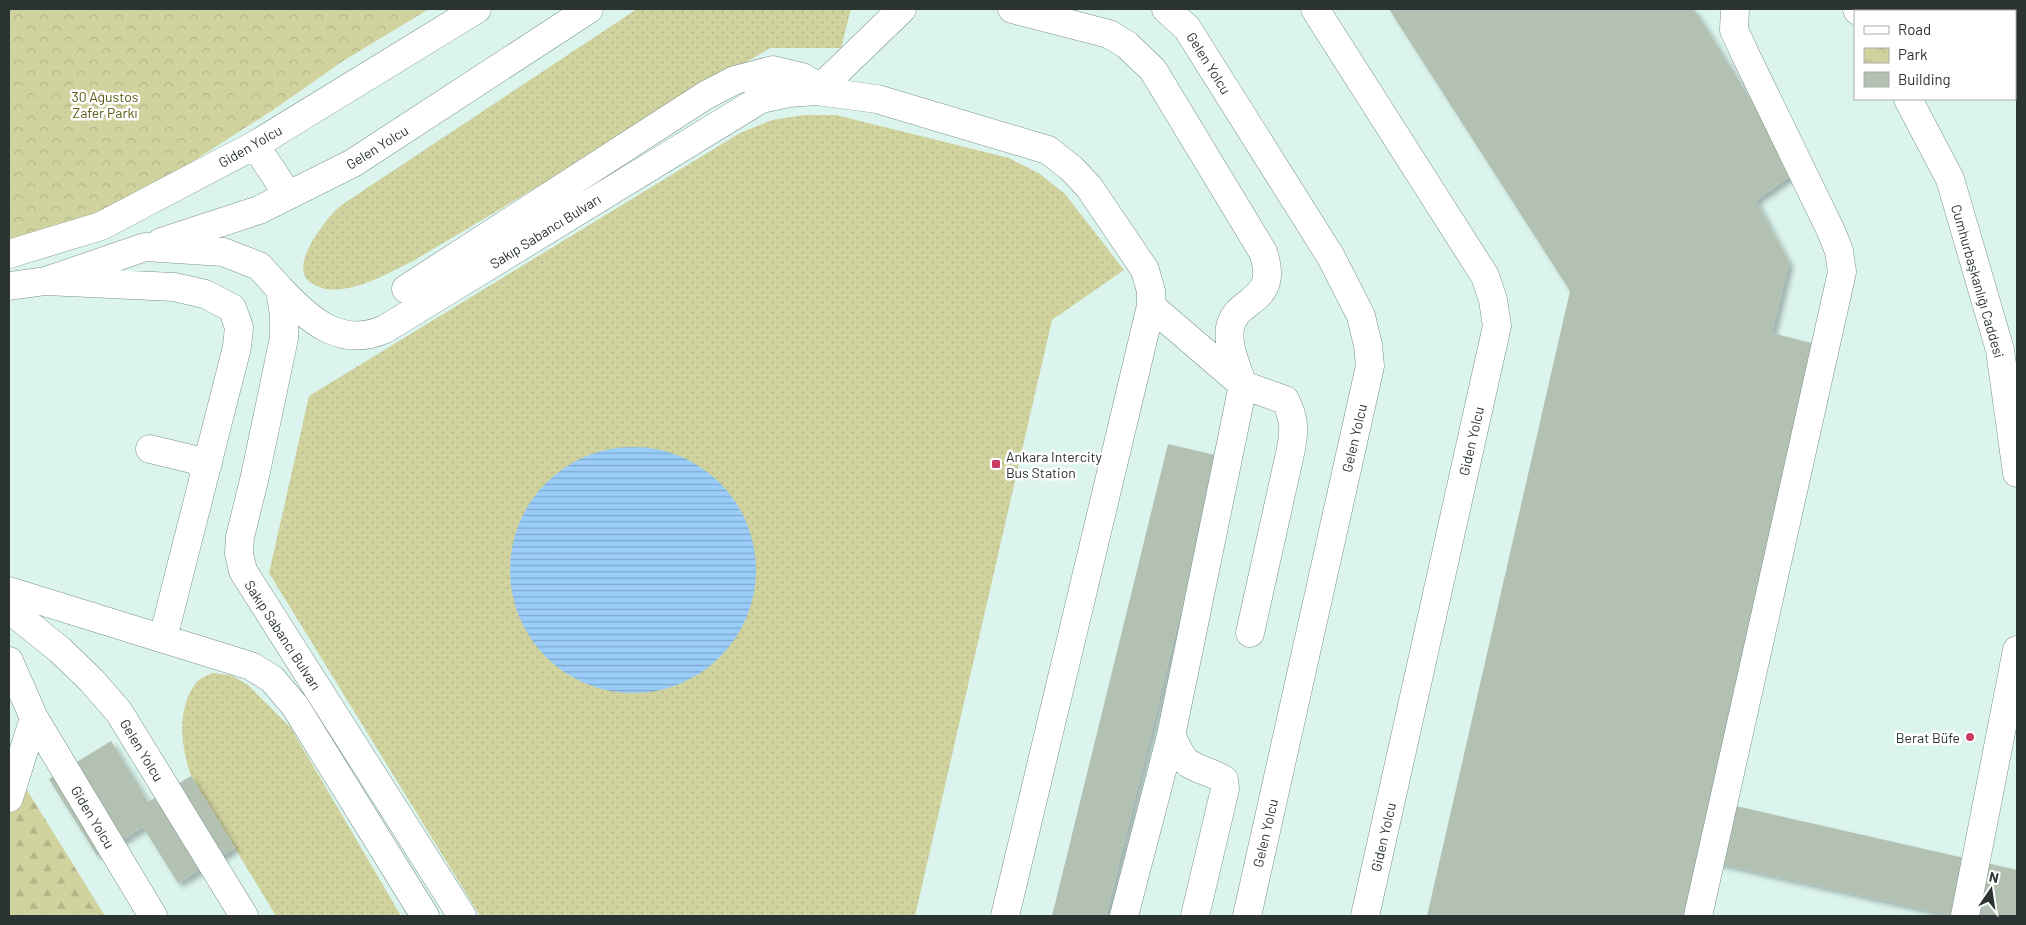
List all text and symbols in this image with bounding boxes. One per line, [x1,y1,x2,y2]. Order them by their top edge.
legend [1854,10,2016,100]
text: Road [1898,20,1931,38]
street label: Gelen Yolcu [1183,29,1235,97]
text: Park [1898,45,1928,63]
text: Building [1898,70,1951,88]
park label: 30 Ağustos Zafer Parkı [71,88,139,121]
street label: Giden Yolcu [215,121,285,171]
street label: Gelen Yolcu [343,121,411,173]
street label: Sakıp Sabancı Bulvarı [486,190,604,272]
street label: Cumhurbaşkanlığı Caddesi [1948,202,2008,360]
street label: Gelen Yolcu [1338,402,1370,474]
street label: Giden Yolcu [1455,405,1487,477]
place label: Ankara Intercity Bus Station [1006,448,1103,481]
marker: Ankara Intercity Bus Station [990,458,1002,470]
street label: Sakıp Sabancı Bulvarı [241,577,325,693]
street label: Gelen Yolcu [117,716,167,784]
place label: Berat Büfe [1896,729,1960,746]
marker: Berat Büfe [1964,731,1976,743]
street label: Giden Yolcu [68,782,118,852]
street label: Gelen Yolcu [1249,797,1281,869]
street label: Giden Yolcu [1367,801,1399,873]
north arrow [1966,865,2016,915]
text: N [1988,868,2000,886]

